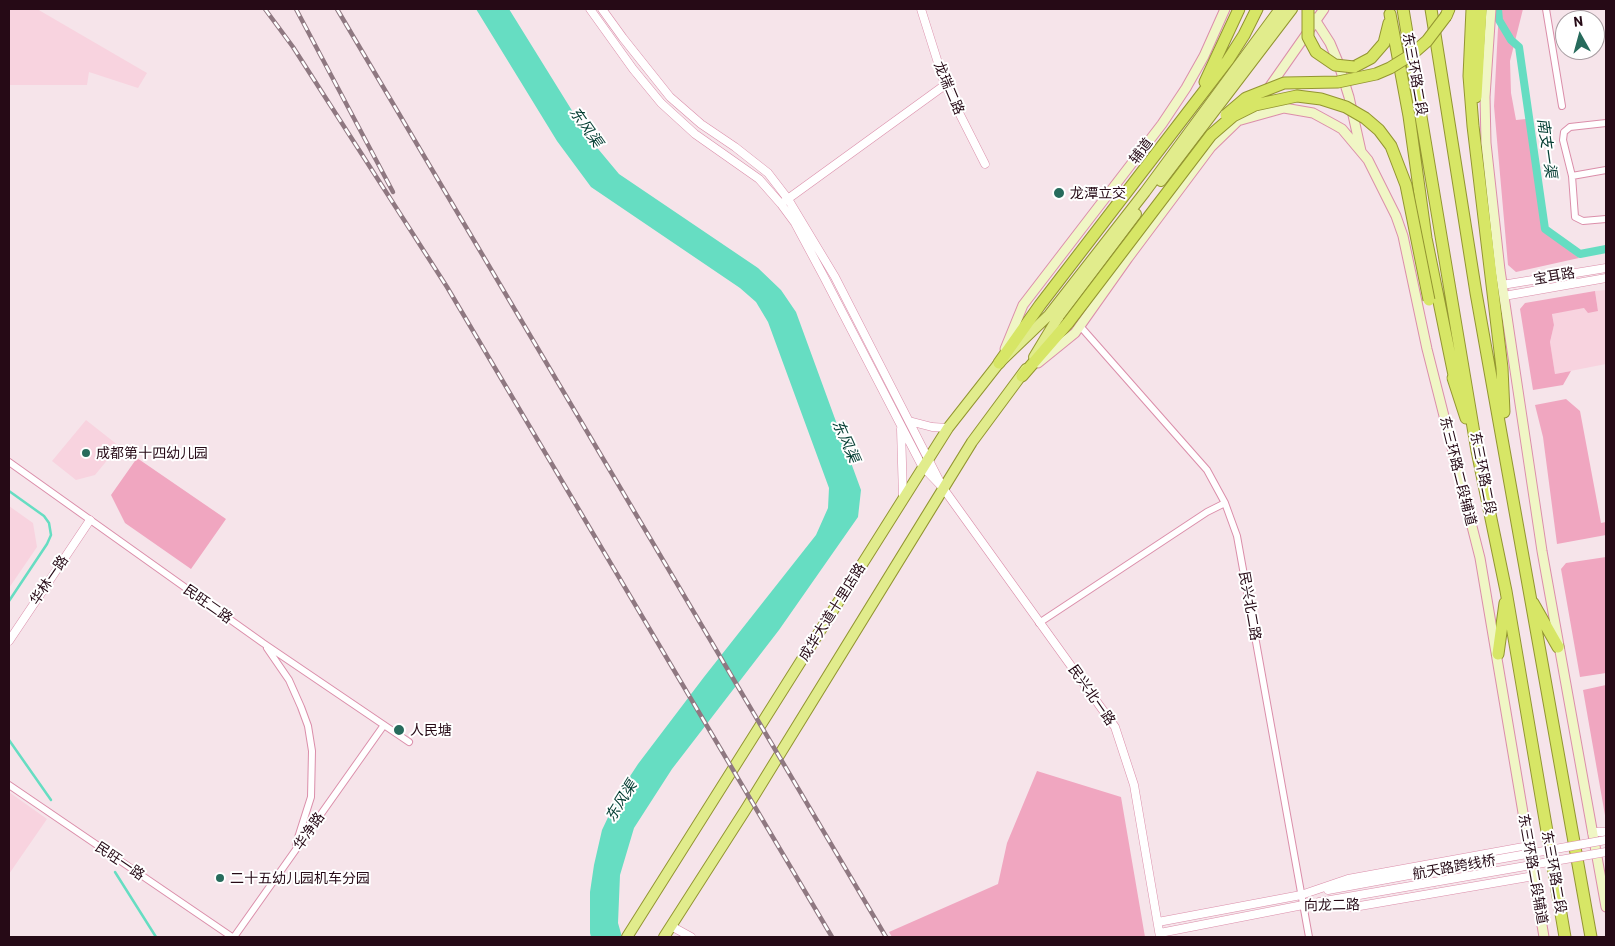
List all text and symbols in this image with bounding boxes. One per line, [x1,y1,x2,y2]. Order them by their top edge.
north arrow [1555,10,1605,60]
text: N [1573,12,1584,30]
street label: 东三环路二段 [1399,31,1431,117]
street label: 龙瑞二路 [930,59,968,117]
water label: 东风渠 [566,103,606,151]
water label: 南支一渠 [1534,117,1560,179]
street label: 辅道 [1126,135,1156,167]
place label: 龙潭立交 [1070,185,1126,201]
marker: 龙潭立交 [1052,186,1066,200]
street label: 宝耳路 [1532,264,1576,288]
street label: 东三环路二段辅道 [1436,415,1480,527]
water label: 东风渠 [829,417,863,465]
street label: 东三环路二段 [1467,430,1499,516]
place label: 成都第十四幼儿园 [96,445,208,461]
marker: 成都第十四幼儿园 [80,447,92,459]
street label: 华林一路 [26,552,72,608]
street label: 成华大道十里店路 [795,560,869,664]
street label: 民兴北二路 [1236,570,1264,642]
street label: 民旺二路 [180,581,236,627]
street label: 民兴北一路 [1065,662,1119,728]
place label: 人民塘 [410,722,452,738]
marker: 人民塘 [392,723,406,737]
water label: 东风渠 [601,777,641,825]
street label: 华净路 [290,809,328,853]
street label: 东三环路二段辅道 [1515,812,1551,926]
street label: 东三环路二段 [1538,829,1570,915]
street label: 民旺一路 [92,838,148,884]
street label: 航天路跨线桥 [1411,851,1497,883]
place label: 二十五幼儿园机车分园 [230,870,370,886]
marker: 二十五幼儿园机车分园 [214,872,226,884]
street label: 向龙二路 [1304,896,1360,914]

